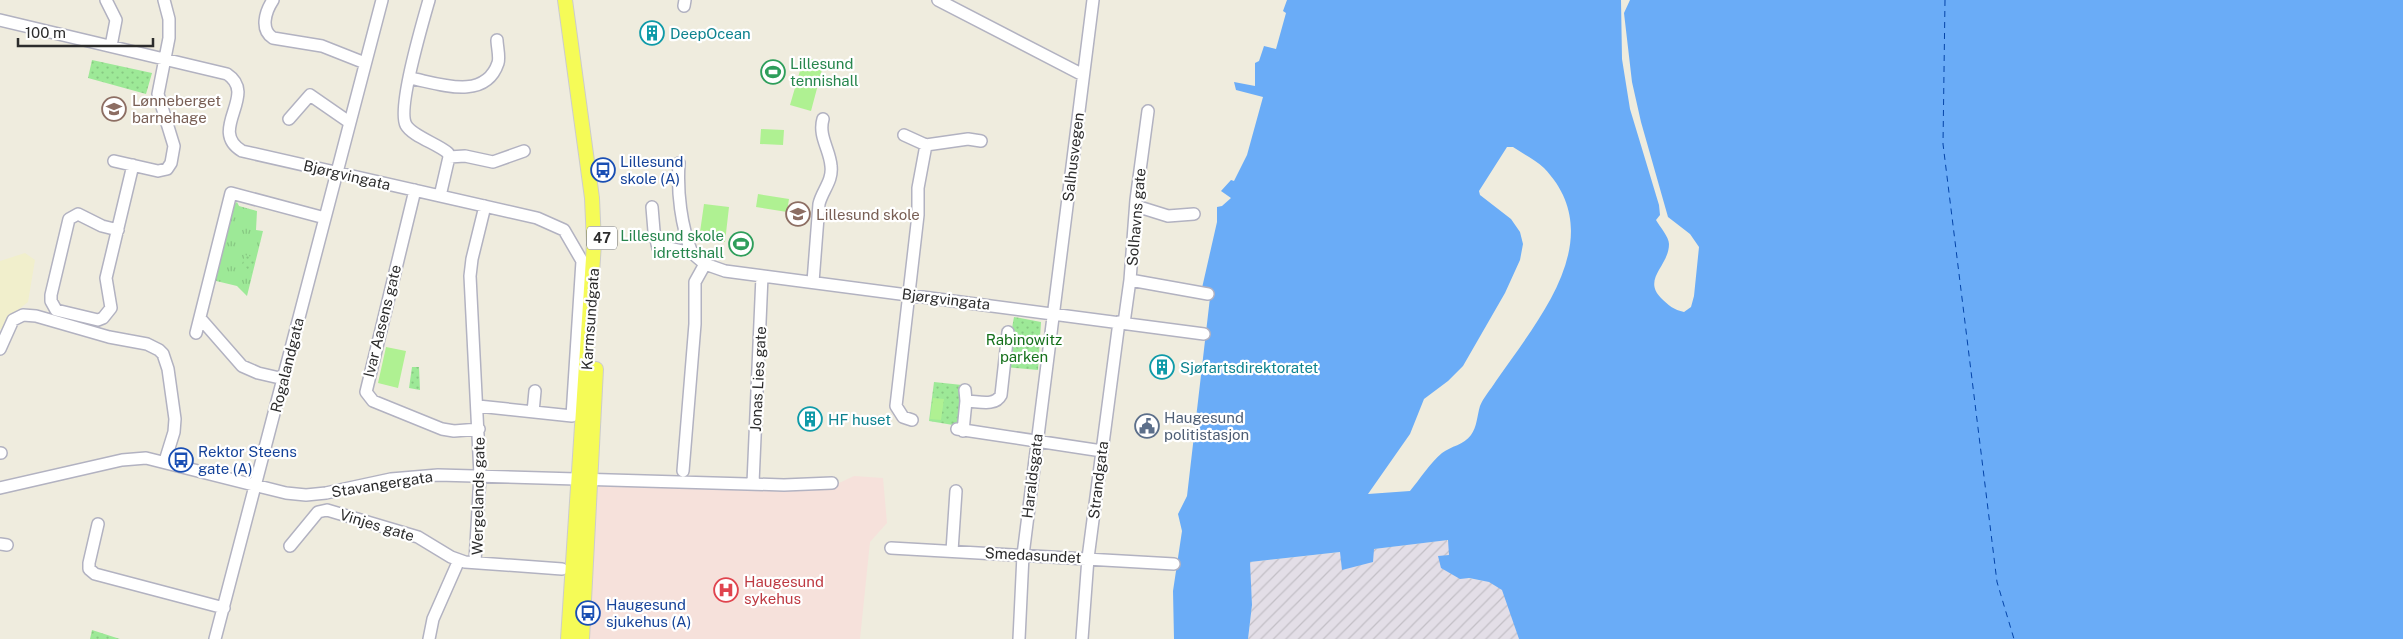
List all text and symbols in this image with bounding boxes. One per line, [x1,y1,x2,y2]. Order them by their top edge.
scale bar [18,15,152,47]
building icon: DeepOcean [639,20,665,46]
text: 100 m [25,24,66,41]
place label: DeepOcean [670,25,751,42]
place label: Lillesund tennishall [790,55,859,89]
sports icon: Lillesund tennishall [760,59,786,85]
place label: Lønneberget barnehage [132,92,221,126]
school or university icon: Lønneberget barnehage [101,96,127,122]
street label: Salhusvegen [1059,111,1087,203]
place label: Lillesund skole (A) [620,153,683,187]
street label: Bjørgvingata [302,157,392,193]
bus stop icon: Lillesund skole (A) [590,157,616,183]
street label: Solhavns gate [1123,167,1149,267]
school or university icon: Lillesund skole [785,201,811,227]
place label: Lillesund skole [816,206,920,223]
road number: 47 [587,227,617,250]
place label: Lillesund skole idrettshall [620,227,724,261]
sports icon: Lillesund skole idrettshall [728,231,754,257]
street label: Ivar Aasens gate [360,263,404,379]
street label: Karmsundgata [578,267,602,371]
street label: Bjørgvingata [901,285,991,313]
street label: Rogalandgata [267,316,307,414]
street label: Jonas Lies gate [747,326,769,432]
park label: Rabinowitz parken [986,331,1062,365]
building icon: Sjøfartsdirektoratet [1149,354,1175,380]
place label: Sjøfartsdirektoratet [1180,359,1319,376]
building icon: HF huset [797,406,823,432]
place label: Haugesund politistasjon [1164,409,1249,443]
place label: HF huset [828,411,891,428]
public building icon: Haugesund politistasjon [1134,413,1160,439]
street label: Haraldsgata [1018,433,1046,519]
street label: Wergelands gate [468,437,488,555]
street label: Strandgata [1085,440,1111,520]
place label: Rektor Steens gate (A) [198,443,297,477]
bus stop icon: Rektor Steens gate (A) [168,447,194,473]
street label: Stavangergata [330,468,434,500]
street label: Vinjes gate [338,506,416,544]
street label: Smedasundet [984,544,1082,566]
place label: Haugesund sykehus [744,573,824,607]
hospital icon: Haugesund sykehus [713,577,739,603]
place label: Haugesund sjukehus (A) [606,596,691,630]
bus stop icon: Haugesund sjukehus (A) [575,600,601,626]

